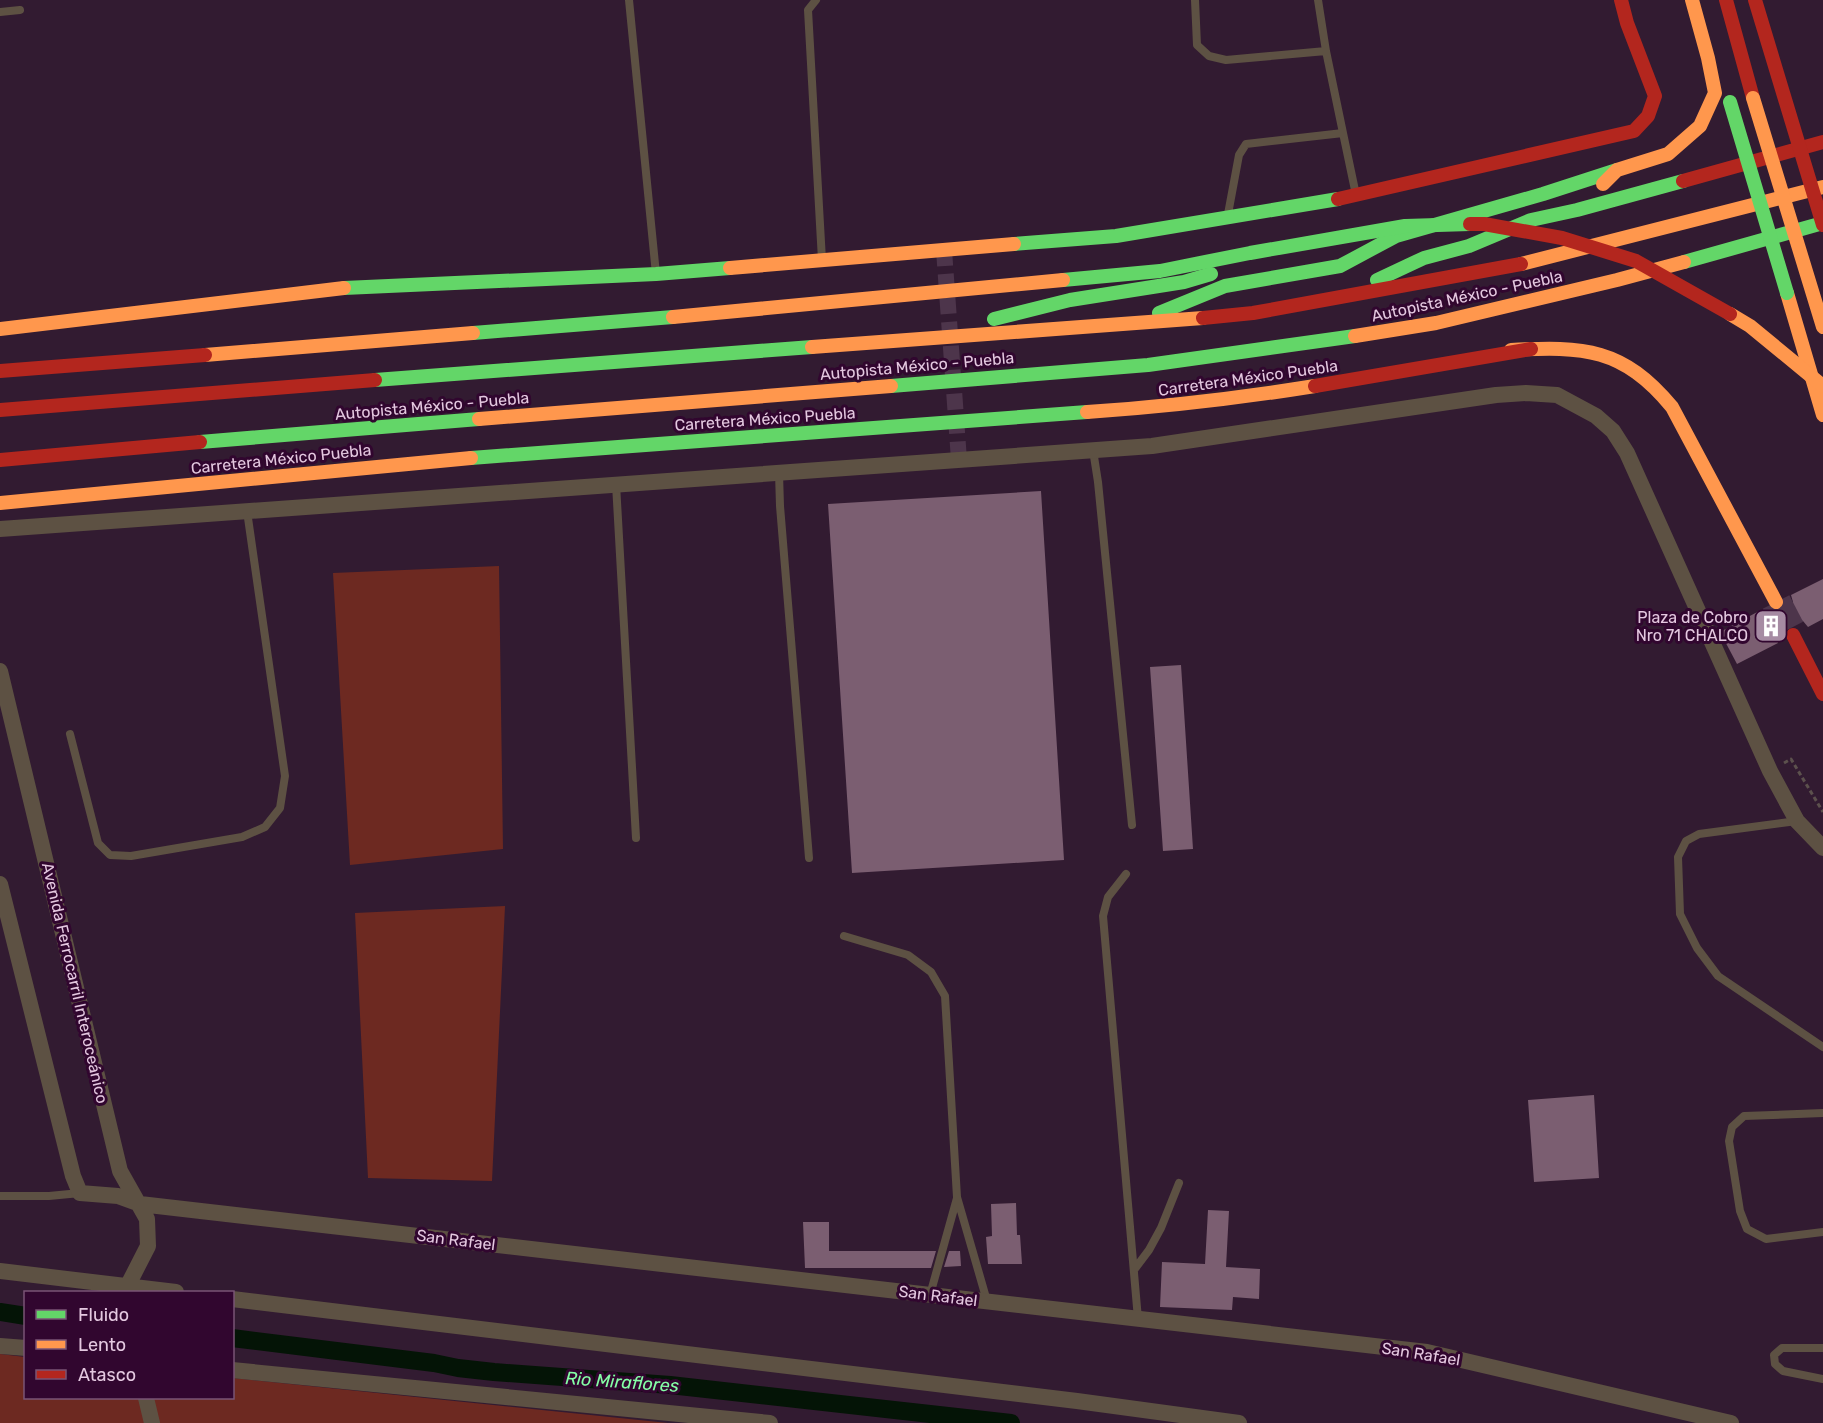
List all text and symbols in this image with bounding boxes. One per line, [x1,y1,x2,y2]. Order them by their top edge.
street label: Autopista México - Puebla [1370,266,1564,326]
street label: Autopista México - Puebla [819,348,1015,384]
street label: Carretera México Puebla [1157,356,1339,400]
street label: Autopista México - Puebla [334,388,530,424]
street label: Carretera México Puebla [674,403,856,435]
street label: Carretera México Puebla [190,440,372,478]
place label: Plaza de Cobro Nro 71 CHALCO [1636,608,1748,645]
building icon: Plaza de Cobro Nro 71 CHALCO [1753,608,1789,644]
street label: Avenida Ferrocarril Interoceánico [38,861,112,1105]
street label: San Rafael [415,1226,497,1254]
street label: San Rafael [897,1282,979,1310]
legend [24,1291,234,1399]
text: Fluido [78,1304,129,1326]
text: Lento [78,1334,126,1356]
street label: San Rafael [1380,1338,1462,1370]
text: Atasco [78,1364,136,1386]
water label: Rio Miraflores [564,1367,680,1397]

